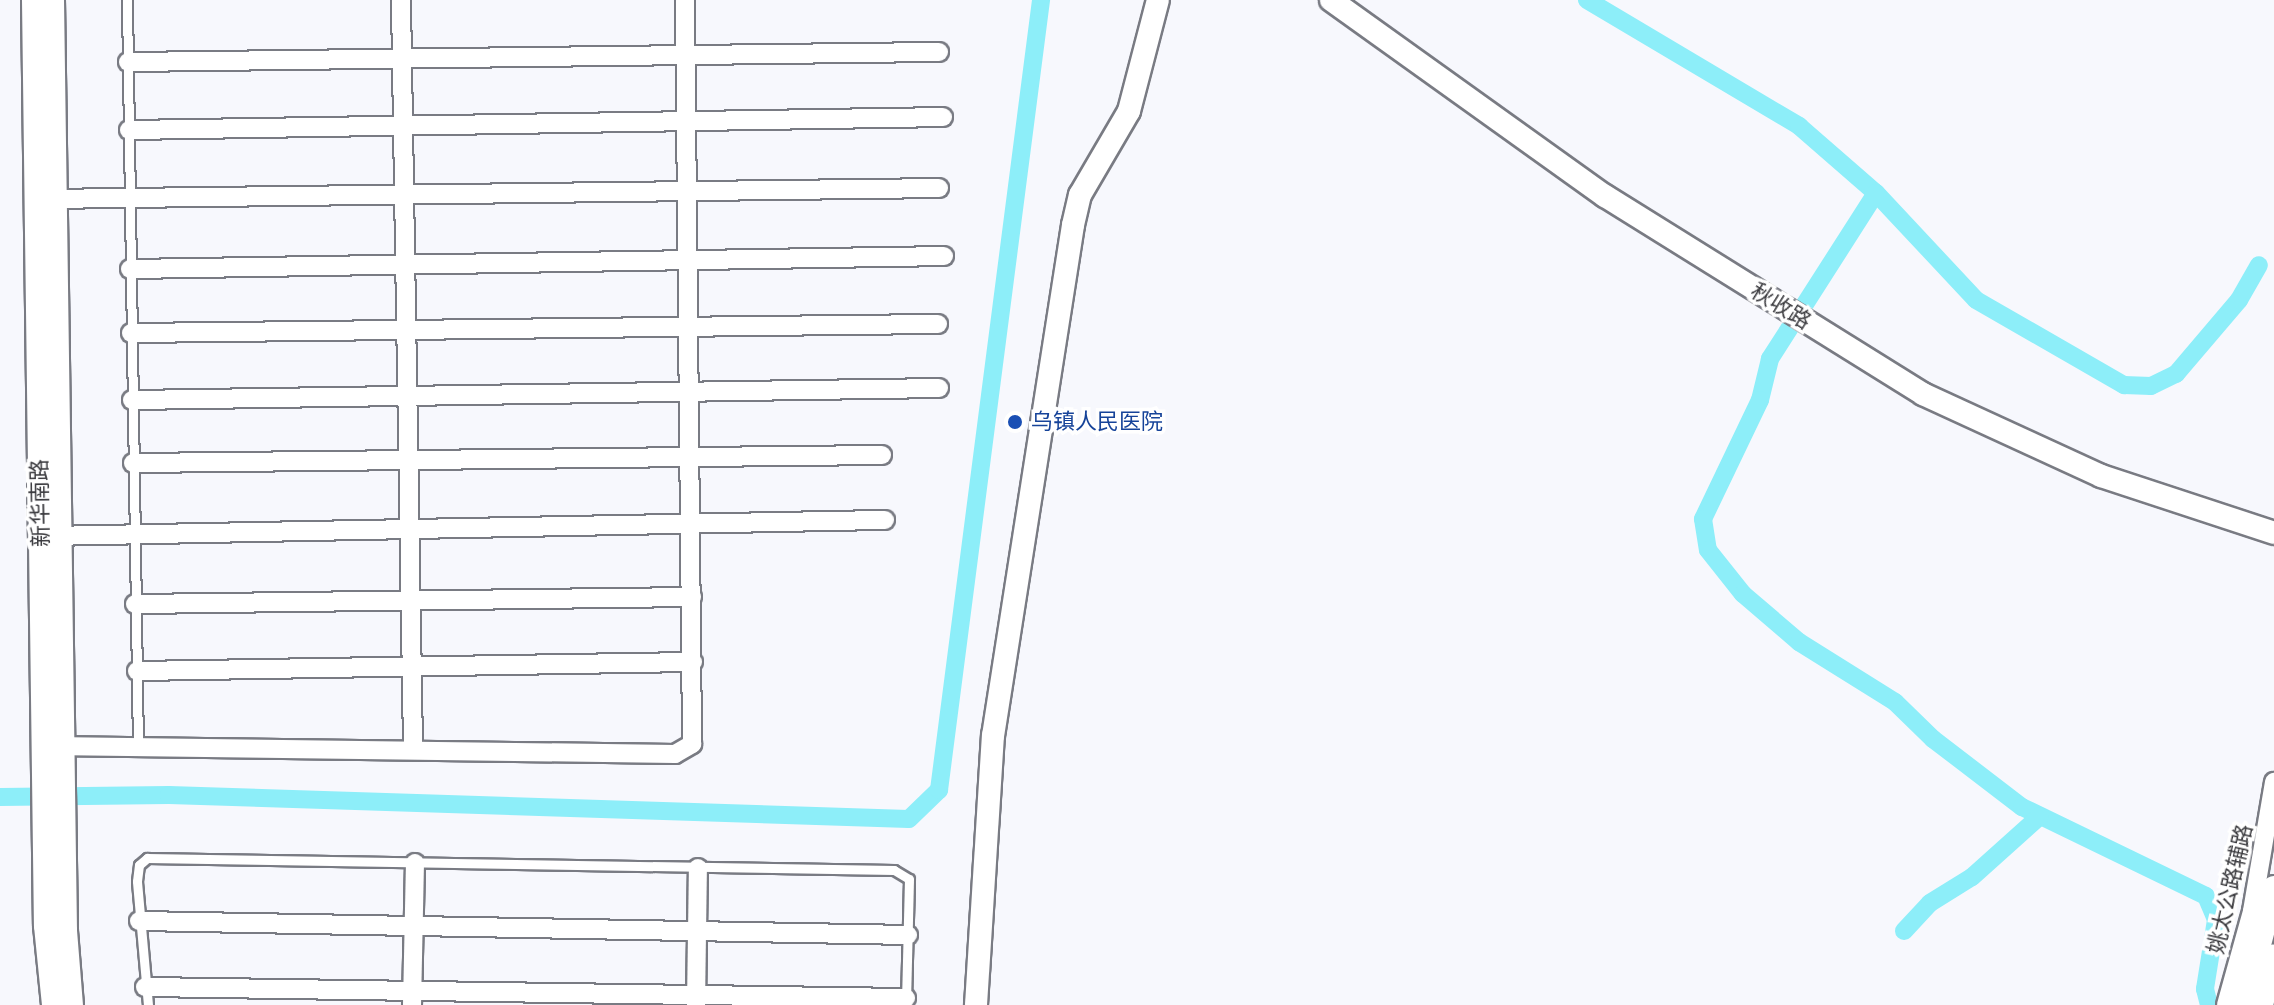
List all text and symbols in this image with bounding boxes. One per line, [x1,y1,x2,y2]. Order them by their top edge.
street label: 秋收路 [1746,277,1816,335]
place label: 乌镇人民医院 [1031,409,1163,435]
marker: 乌镇人民医院 [1006,413,1024,431]
street label: 新华南路 [26,459,54,547]
street label: 姚太公路辅路 [2202,822,2258,956]

